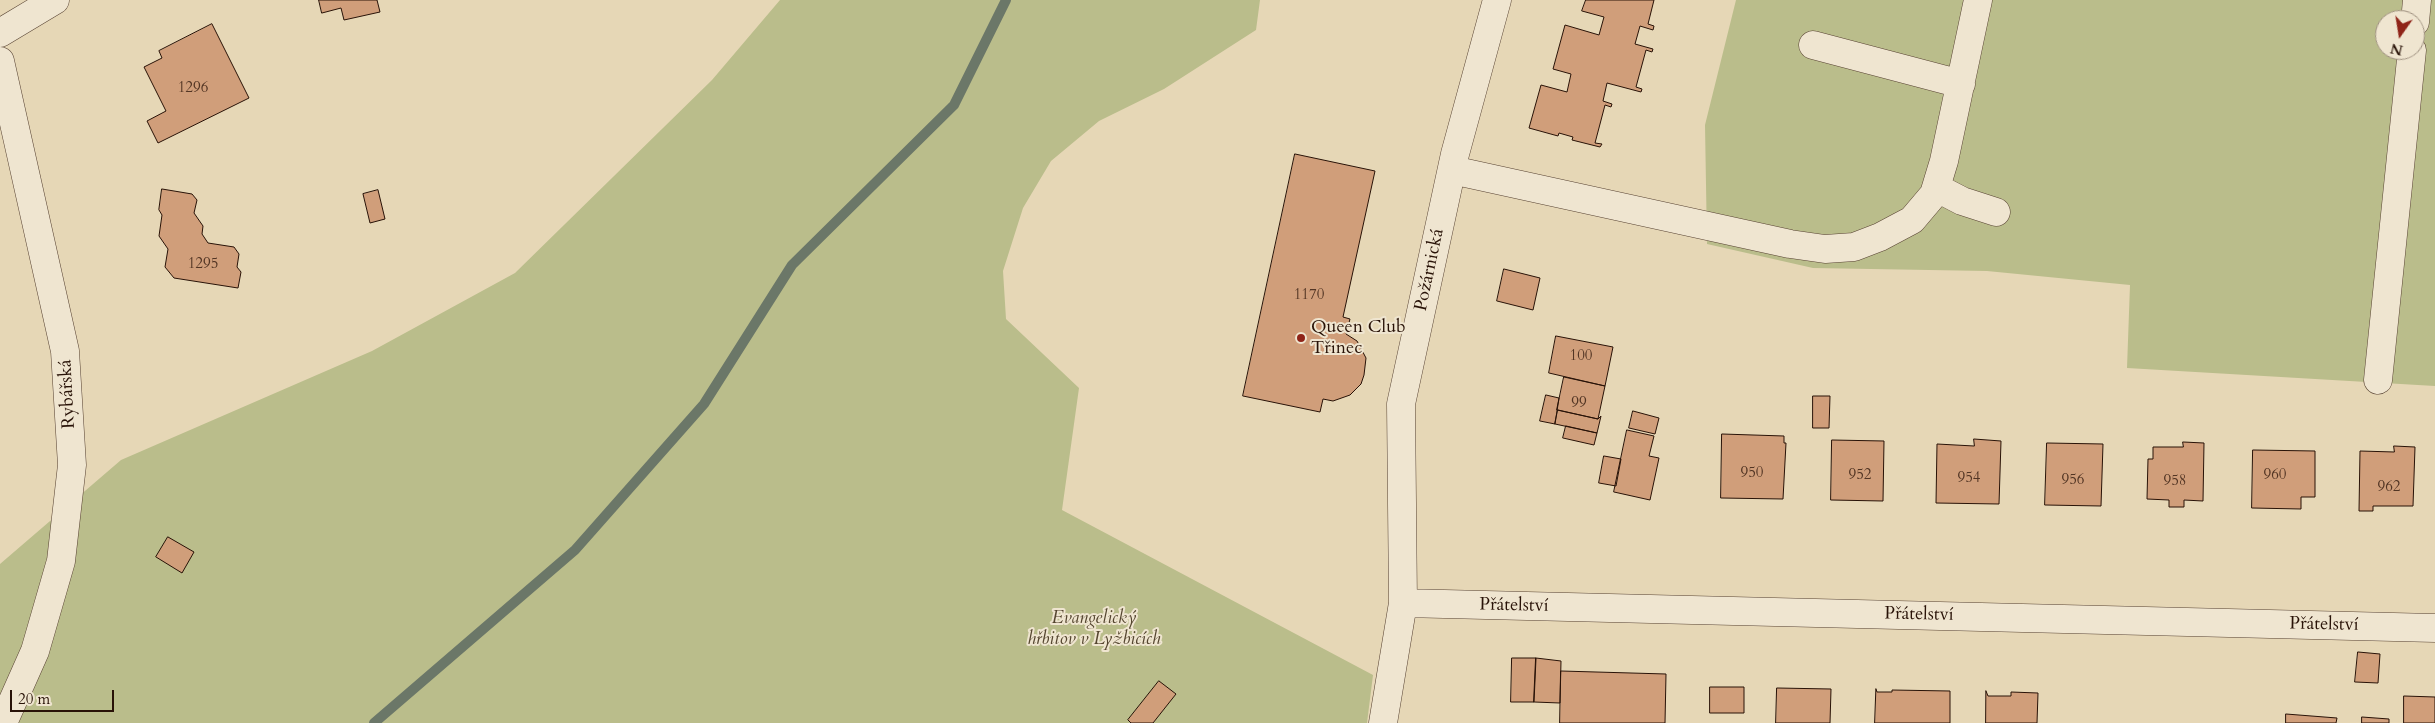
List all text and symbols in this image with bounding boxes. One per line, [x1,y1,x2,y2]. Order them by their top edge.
north arrow [2375,10,2425,60]
text: N [2389,39,2405,60]
house number: 1296 [178,80,208,98]
street label: Požárnická [1411,227,1449,313]
house number: 1295 [188,256,218,274]
house number: 1170 [1294,287,1324,305]
place label: Queen Club Třinec [1311,317,1406,359]
marker: Queen Club Třinec [1295,332,1307,344]
house number: 100 [1569,348,1593,366]
street label: Rybářská [55,359,81,429]
house number: 99 [1571,395,1587,413]
house number: 950 [1740,465,1764,483]
house number: 952 [1848,467,1872,485]
house number: 960 [2263,467,2287,485]
house number: 954 [1957,470,1981,488]
house number: 956 [2061,472,2085,490]
house number: 958 [2163,473,2187,491]
house number: 962 [2377,479,2401,497]
street label: Přátelství [1479,595,1549,617]
street label: Přátelství [1884,604,1954,626]
park label: Evangelický hřbitov v Lyžbicích [1027,608,1161,650]
street label: Přátelství [2289,614,2359,636]
scale bar [12,680,116,712]
text: 20 m [18,689,50,709]

